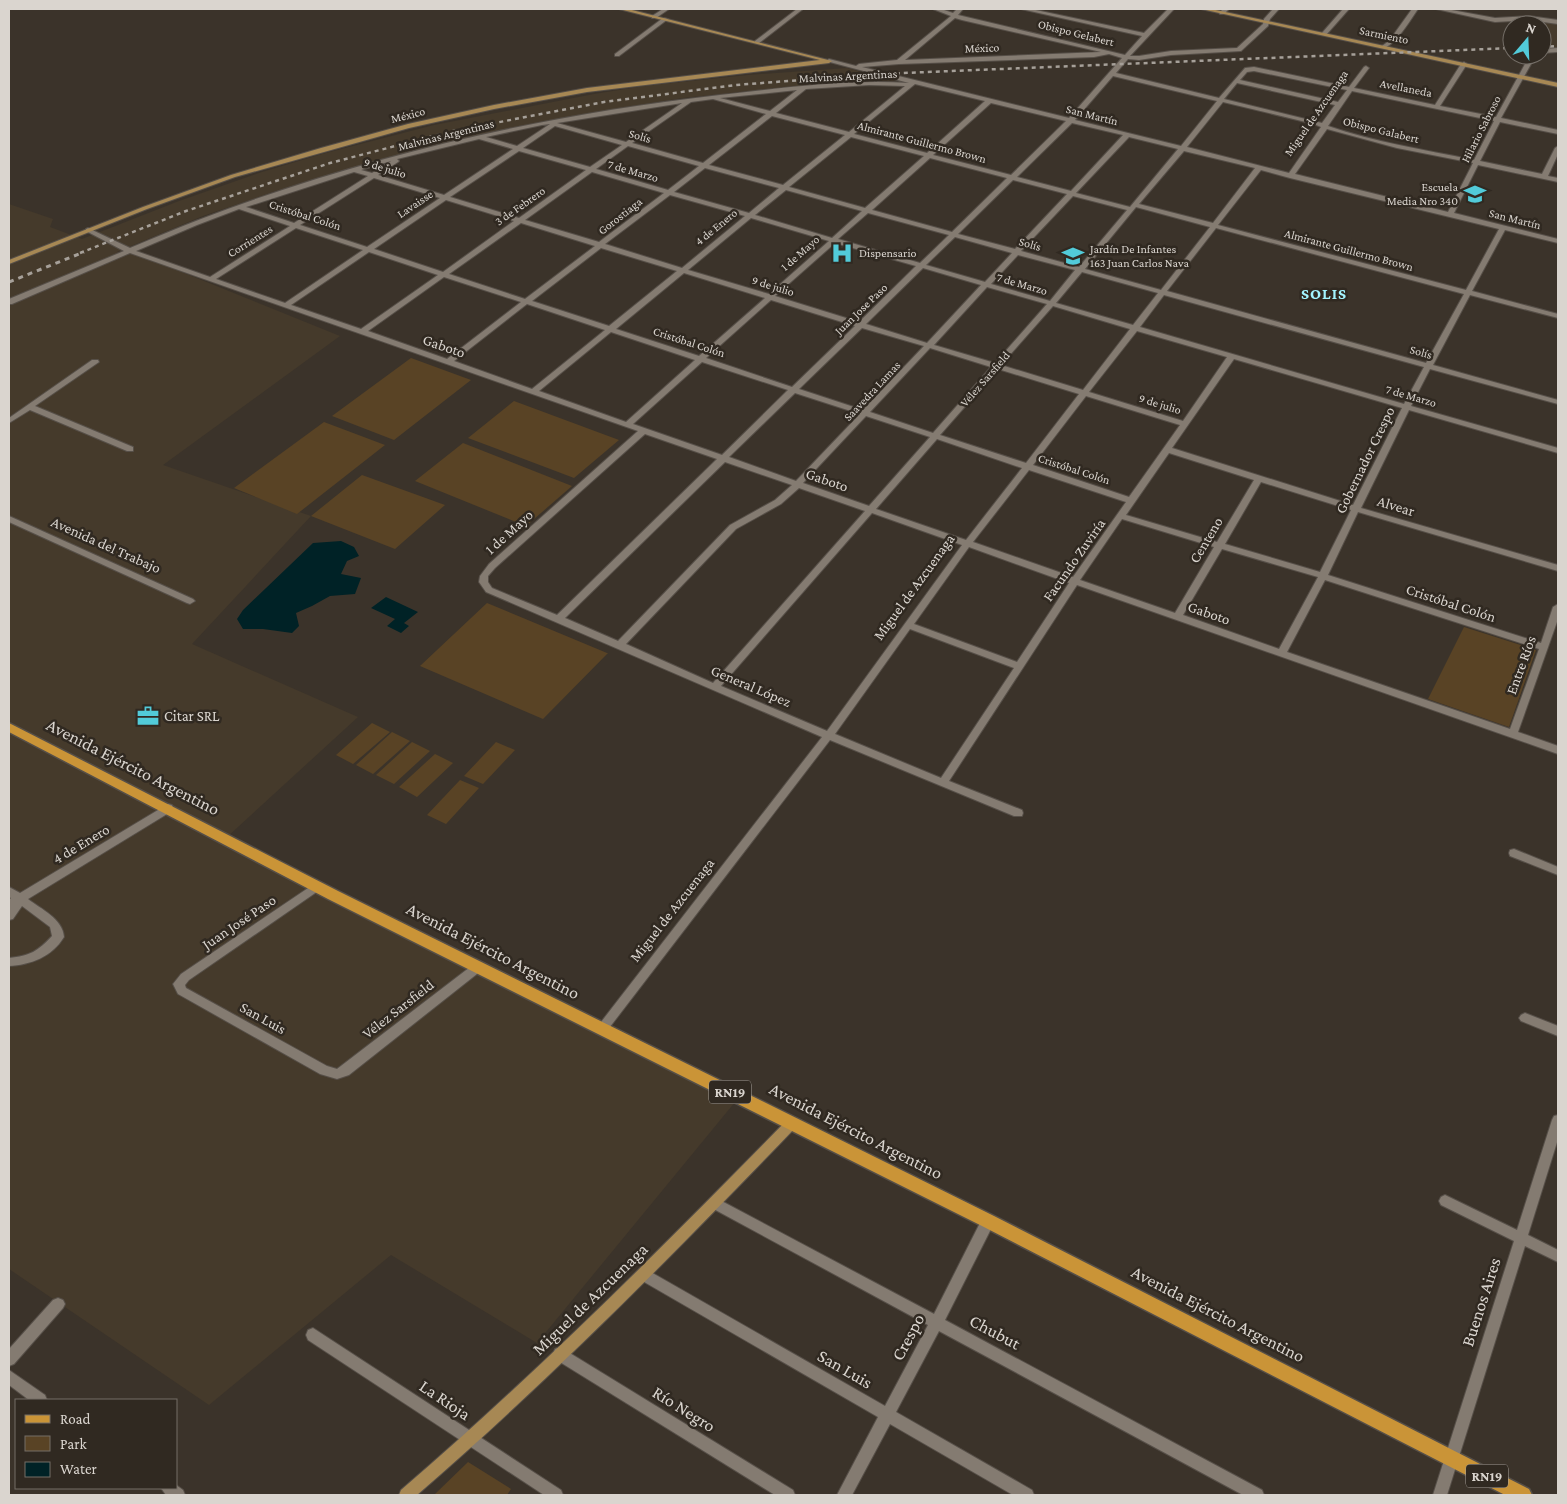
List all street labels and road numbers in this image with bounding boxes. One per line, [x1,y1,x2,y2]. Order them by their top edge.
street label: Obispo Gelabert [1037,17,1116,49]
street label: Sarmiento [1358,23,1410,47]
street label: México [964,40,1000,56]
street label: Malvinas Argentinas [798,66,898,86]
street label: Miguel de Azcuenaga [1281,67,1351,159]
street label: Avellaneda [1379,76,1434,100]
street label: Hilario Sabroso [1458,93,1504,165]
street label: San Martín [1064,102,1120,128]
street label: México [389,104,427,126]
street label: Obispo Galabert [1341,114,1422,146]
street label: Malvinas Argentinas [397,116,496,154]
street label: Almirante Guillermo Brown [856,118,988,166]
street label: Solís [627,126,653,146]
street label: 9 de julio [362,155,408,181]
street label: 7 de Marzo [606,157,660,185]
street label: 3 de Febrero [492,184,548,228]
street label: Lavaisse [394,187,436,221]
street label: Gorostiaga [595,194,645,238]
street label: Cristóbal Colón [267,197,343,233]
street label: 4 de Enero [692,206,740,248]
street label: San Martín [1487,206,1543,232]
street label: Corrientes [225,222,275,260]
street label: Almirante Guillermo Brown [1283,226,1415,274]
street label: 1 de Mayo [778,232,822,274]
street label: Solís [1017,234,1043,254]
street label: 7 de Marzo [995,270,1049,298]
street label: 9 de julio [750,273,796,299]
street label: Juan Jose Paso [831,280,890,338]
street label: Cristóbal Colón [651,324,727,360]
street label: Gaboto [421,331,467,361]
street label: Solís [1408,342,1434,362]
street label: Vélez Sarsfield [957,348,1013,409]
street label: Saavedra Lamas [841,358,904,424]
street label: 7 de Marzo [1384,382,1438,410]
street label: 9 de julio [1137,391,1183,417]
street label: Gobernador Crespo [1332,404,1399,516]
street label: Cristóbal Colón [1036,451,1112,487]
street label: Gaboto [804,465,850,495]
street label: Alvear [1375,493,1417,519]
street label: 1 de Mayo [482,506,537,558]
street label: Avenida del Trabajo [48,514,163,577]
street label: Centeno [1186,514,1226,566]
street label: Facundo Zuviría [1040,516,1108,604]
street label: Miguel de Azcuenaga [870,531,959,644]
street label: Cristóbal Colón [1404,581,1498,625]
street label: Gaboto [1186,598,1232,628]
street label: Entre Ríos [1503,633,1539,696]
street label: General López [708,662,793,711]
street label: Avenida Ejército Argentino [43,715,223,820]
street label: 4 de Enero [50,821,112,867]
street label: Miguel de Azcuenaga [627,855,718,966]
street label: Juan José Paso [198,892,279,954]
street label: Avenida Ejército Argentino [403,899,583,1004]
street label: Vélez Sarsfield [359,976,437,1042]
street label: San Luis [237,999,289,1037]
street label: Avenida Ejército Argentino [766,1079,946,1184]
road number: RN19 [709,1080,751,1104]
street label: Miguel de Azcuenaga [528,1239,652,1359]
street label: Buenos Aires [1457,1255,1505,1349]
street label: Avenida Ejército Argentino [1128,1262,1308,1367]
street label: Crespo [887,1310,929,1364]
street label: Chubut [966,1310,1025,1354]
street label: San Luis [814,1345,876,1393]
street label: La Rioja [415,1376,474,1425]
street label: Río Negro [649,1382,719,1436]
road number: RN19 [1466,1464,1508,1488]

